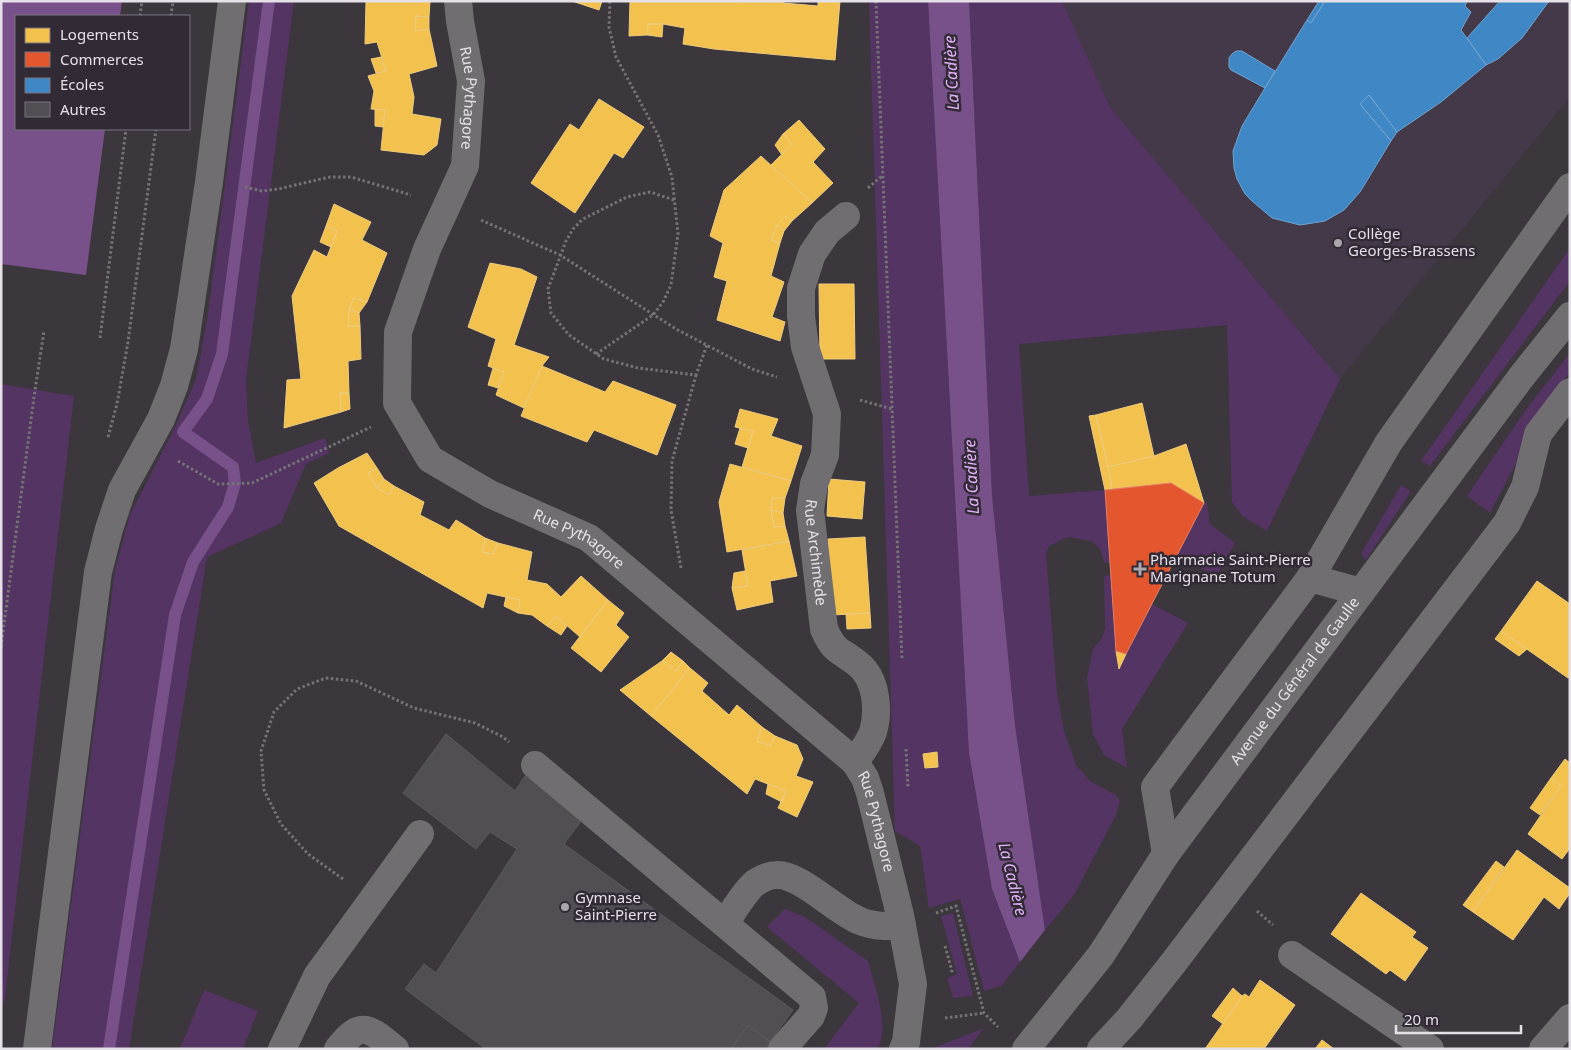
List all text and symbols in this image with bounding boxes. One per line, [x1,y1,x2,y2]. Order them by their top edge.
legend [15,15,190,130]
text: Logements [60,24,139,44]
water label: La Cadière [938,35,964,111]
street label: Rue Pythagore [456,45,482,150]
text: Commerces [60,49,144,69]
text: Écoles [60,74,104,94]
text: Autres [60,99,106,119]
place label: Collège Georges-Brassens [1348,223,1476,260]
marker: Collège Georges-Brassens [1332,237,1344,249]
water label: La Cadière [958,439,984,515]
street label: Rue Archimède [801,498,832,607]
street label: Rue Pythagore [530,504,629,573]
place label: Pharmacie Saint-Pierre Marignane Totum [1150,549,1311,586]
marker: Pharmacie Saint-Pierre Marignane Totum [1134,563,1146,575]
street label: Avenue du Général de Gaulle [1225,592,1363,769]
street label: Rue Pythagore [854,766,900,874]
water label: La Cadière [993,840,1033,918]
place label: Gymnase Saint-Pierre [575,887,657,924]
marker: Gymnase Saint-Pierre [559,901,571,913]
scale bar [1396,1002,1521,1034]
text: 20 m [1404,1009,1439,1029]

